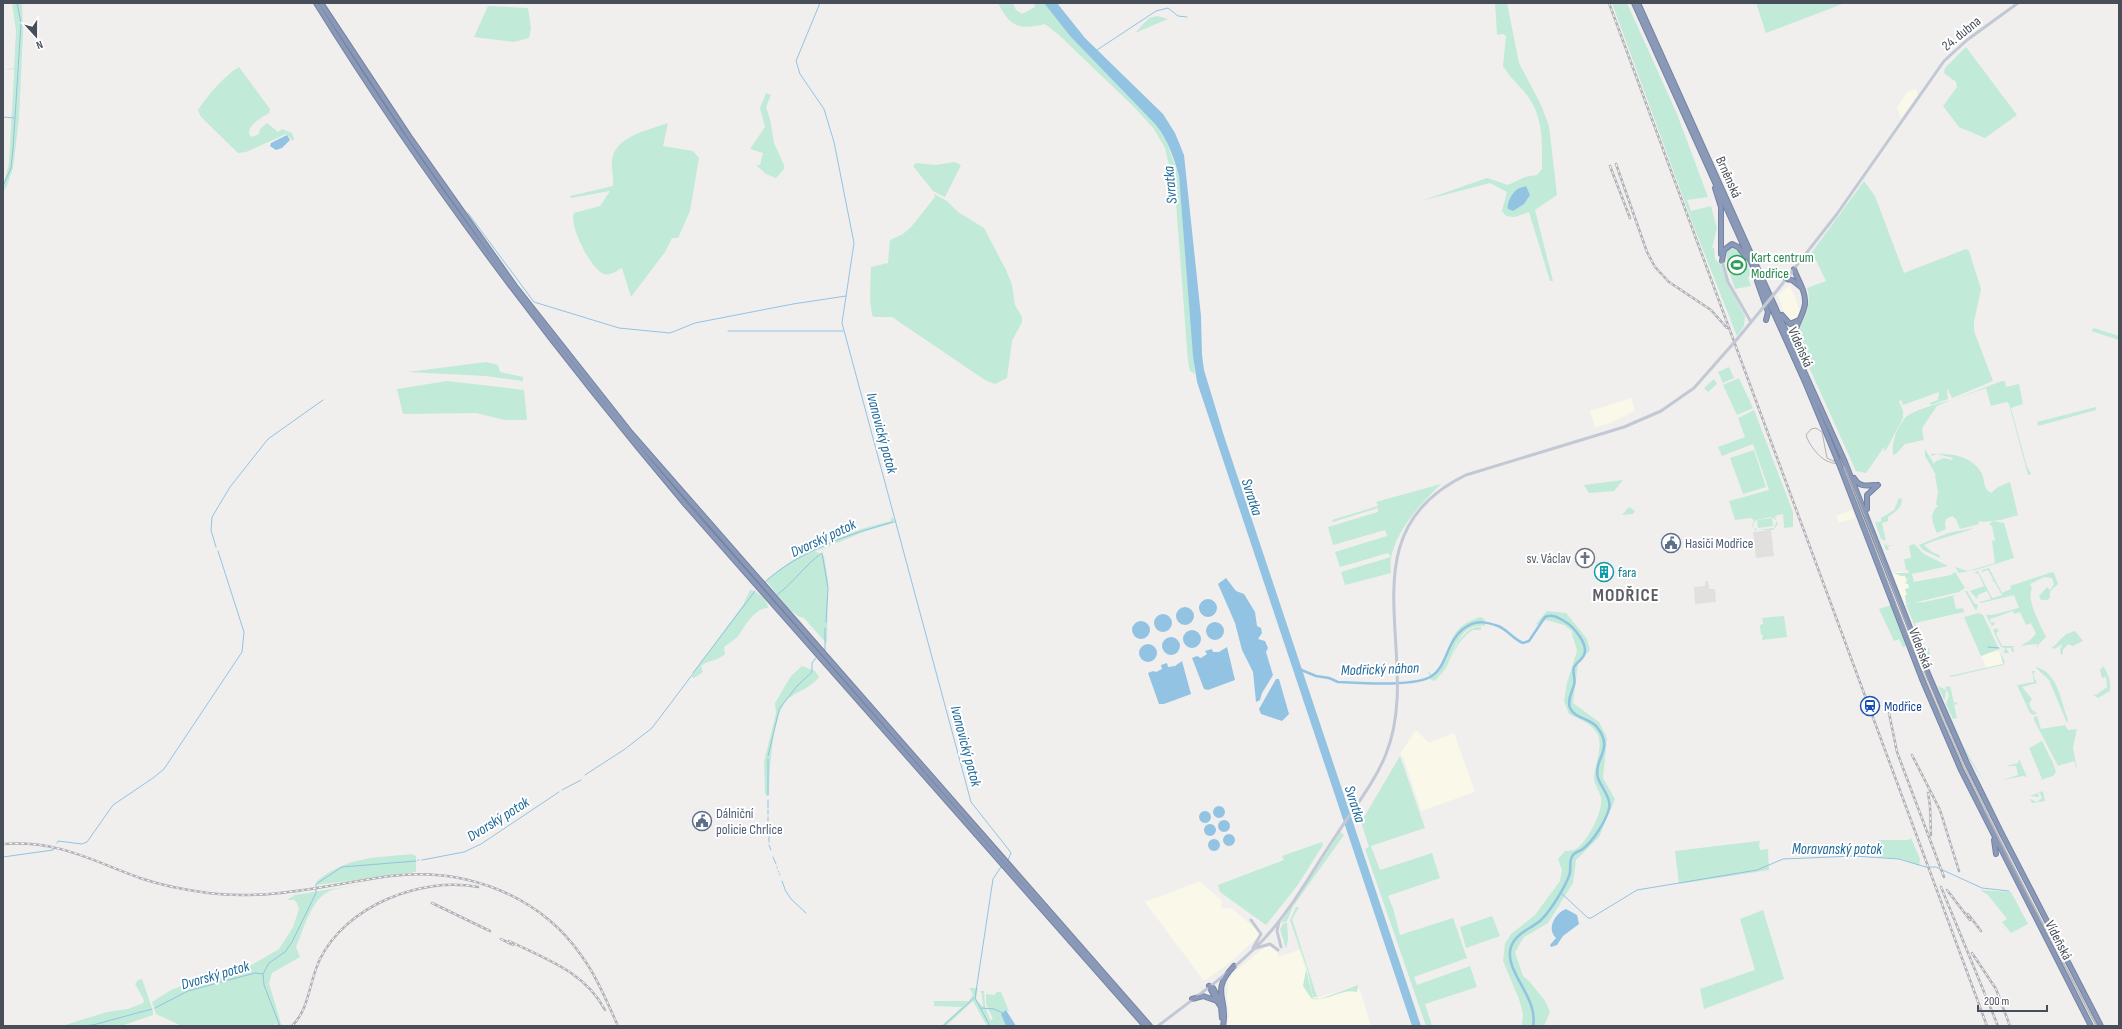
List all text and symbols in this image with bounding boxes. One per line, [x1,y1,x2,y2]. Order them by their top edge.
street label: 24. dubna [1938,13,1984,54]
north arrow [16,16,56,56]
text: N [34,38,44,52]
street label: Brněnská [1712,154,1745,201]
water label: Svratka [1159,165,1182,205]
place label: Kart centrum Modřice [1751,249,1814,282]
sports icon: Kart centrum Modřice [1726,254,1748,276]
street label: Vídeňská [1784,324,1817,370]
water label: Ivanovický potok [862,391,902,476]
water label: Svratka [1237,476,1266,518]
water label: Dvorský potok [787,515,859,562]
public building icon: Hasiči Modřice [1660,532,1682,554]
place label: Hasiči Modřice [1685,535,1753,552]
church icon: sv. Václav [1574,547,1596,569]
place label: sv. Václav [1526,550,1572,567]
building icon: fara [1593,561,1615,583]
place label: fara [1618,564,1636,581]
district label: MODŘICE [1593,585,1659,606]
street label: Vídeňská [1905,625,1936,671]
water label: Modřický náhon [1340,659,1420,680]
station icon: Modřice [1859,695,1881,717]
place label: Modřice [1884,698,1922,715]
water label: Ivanovický potok [946,704,986,789]
water label: Svratka [1340,783,1369,825]
water label: Dvorský potok [464,793,533,846]
place label: Dálniční policie Chrlice [716,805,783,838]
public building icon: Dálniční policie Chrlice [691,810,713,832]
water label: Moravanský potok [1792,840,1882,859]
street label: Vídeňská [2041,918,2076,963]
water label: Dvorský potok [179,957,252,994]
scale bar [1978,987,2047,1013]
text: 200 m [1984,994,2010,1009]

